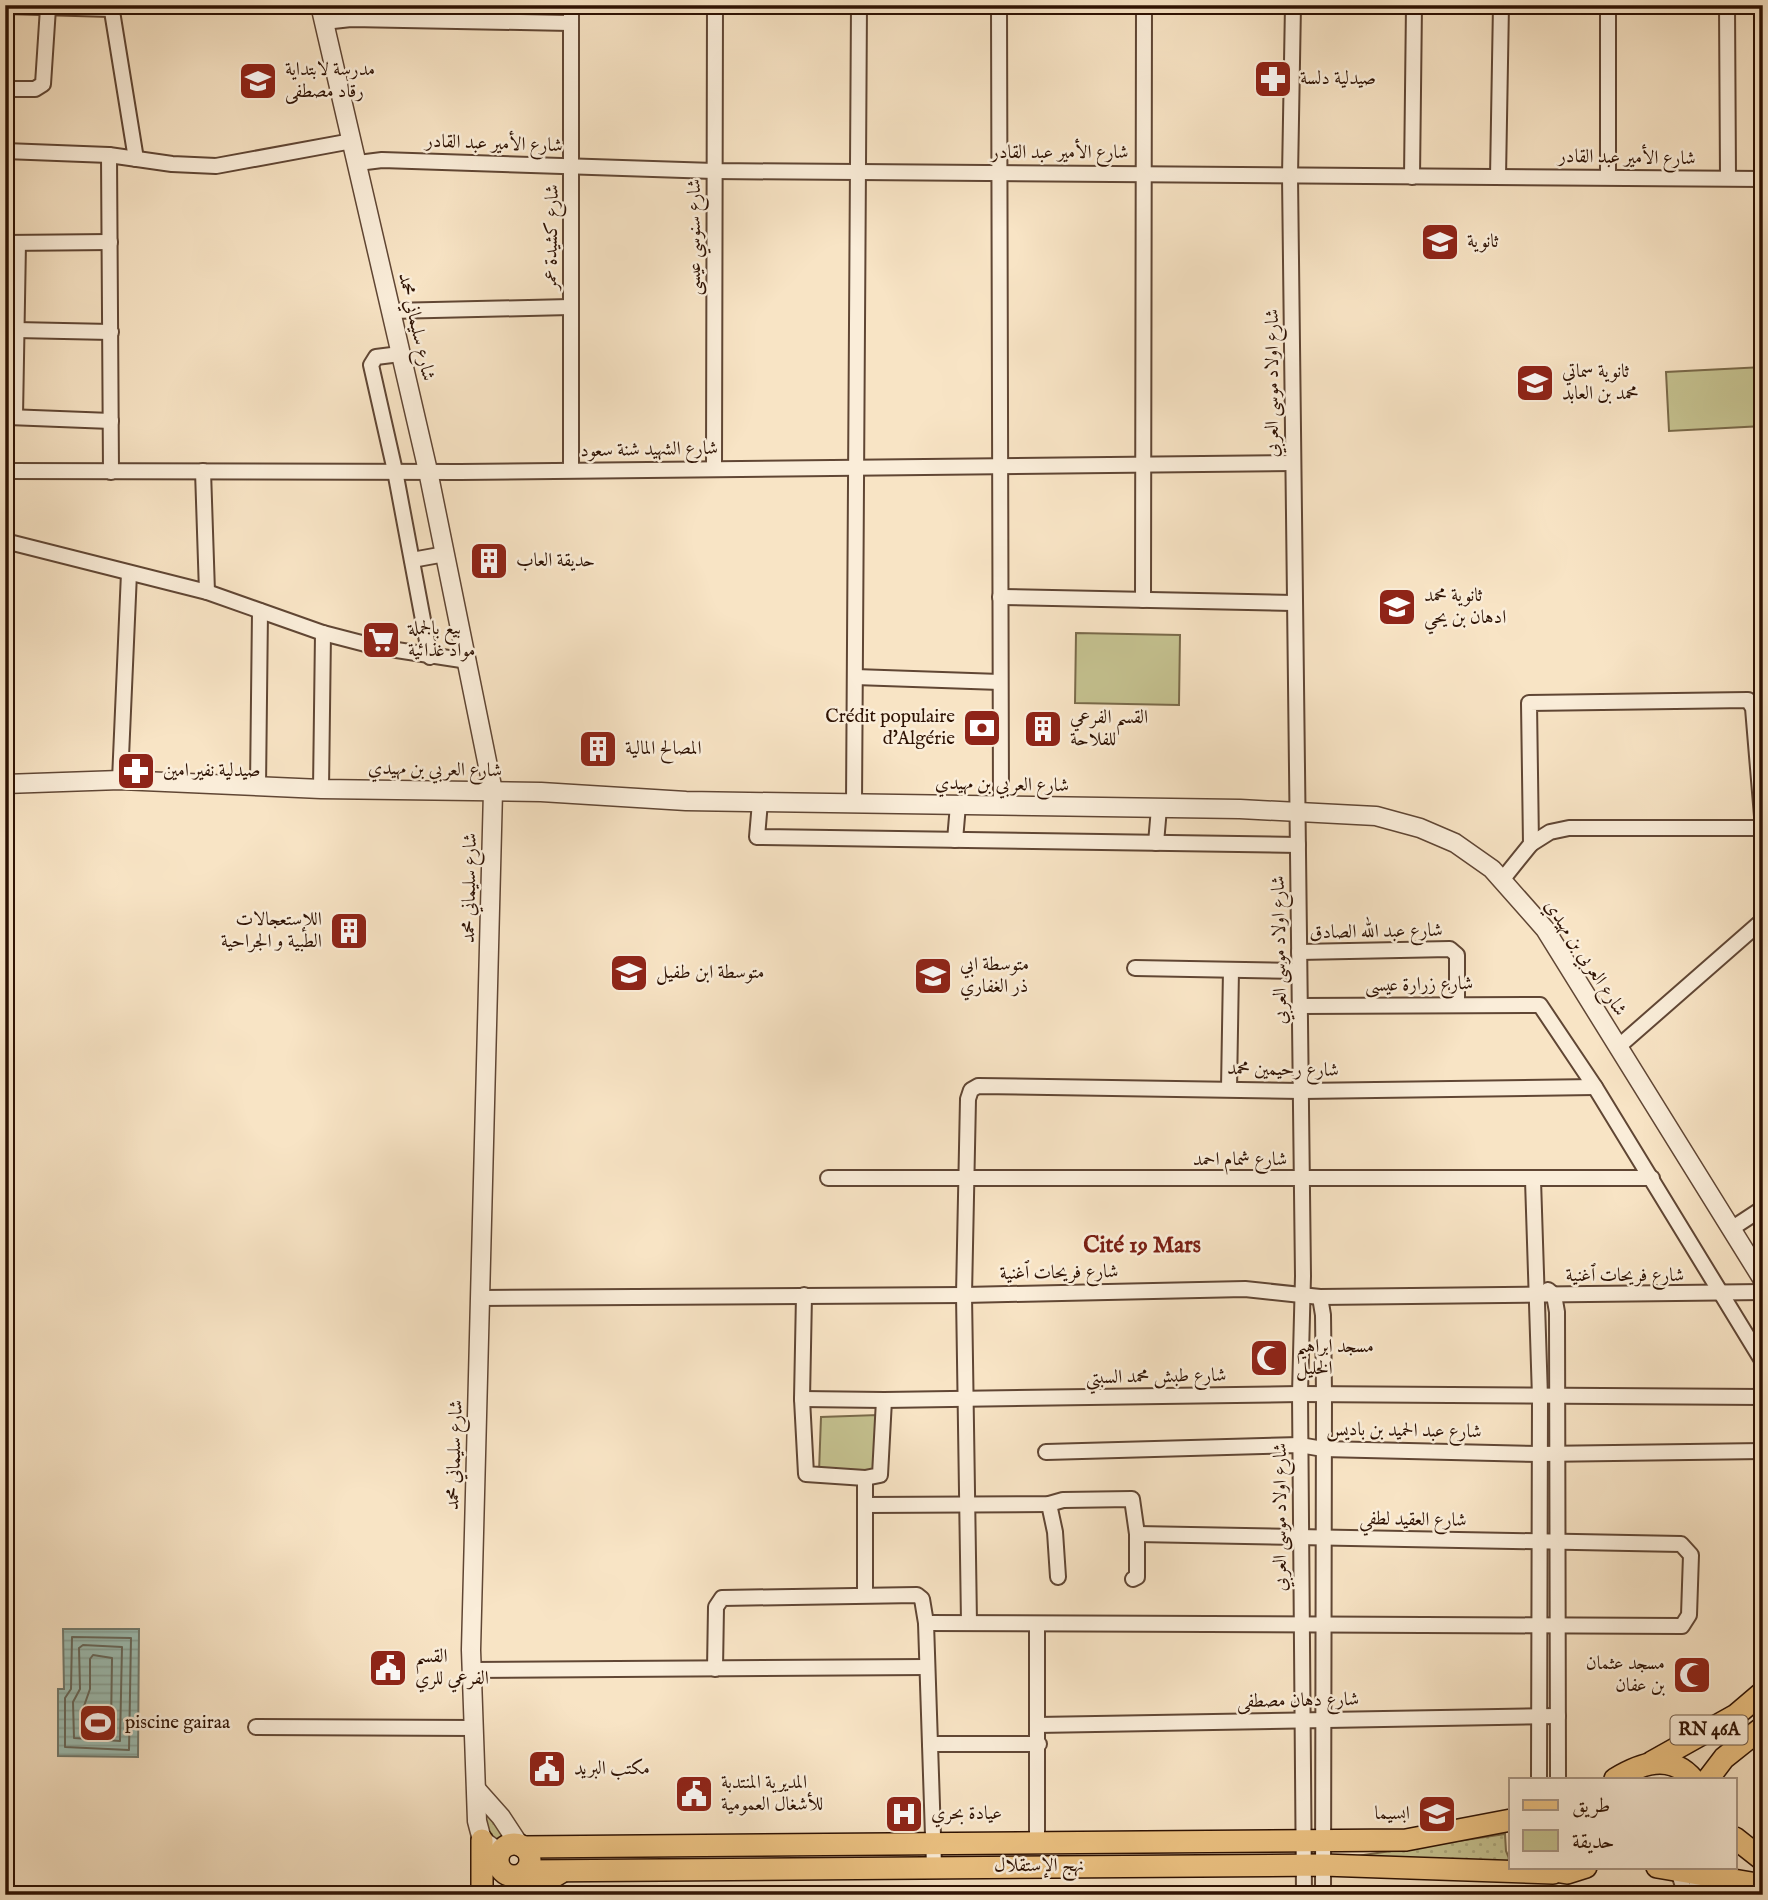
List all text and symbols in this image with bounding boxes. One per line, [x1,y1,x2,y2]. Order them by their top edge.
place label: مدرسة لابتداية رقاد مصطفى [285,58,375,104]
pharmacy icon: صيدلية دلسة [1252,58,1294,100]
school or university icon: مدرسة لابتداية رقاد مصطفى [237,60,279,102]
place label: صيدلية دلسة [1300,67,1376,91]
street label: شارع الأمير عبد القادر [423,127,563,160]
street label: شارع الأمير عبد القادر [989,138,1129,167]
street label: شارع الأمير عبد القادر [1556,142,1696,173]
street label: شارع سنوسي عيسى [683,179,711,295]
street label: شارع كشيدة عمر [539,184,567,292]
school or university icon: ثانوية [1419,221,1461,263]
place label: ثانوية [1467,230,1499,254]
street label: شارع سليماني محمد [390,271,440,384]
street label: شارع اولاد موسى العربي [1261,309,1287,457]
place label: ثانوية سماتي محمد بن العابد [1562,360,1639,406]
school or university icon: ثانوية سماتي محمد بن العابد [1514,362,1556,404]
street label: شارع الشهيد شنة سعود [580,437,718,465]
building icon: حديقة العاب [468,540,510,582]
place label: حديقة العاب [516,549,595,573]
place label: ثانوية محمد ادهان بن يحي [1424,584,1506,635]
school or university icon: ثانوية محمد ادهان بن يحي [1376,586,1418,628]
place label: بيع بالجملة مواد غذائية [407,617,475,663]
supermarket icon: بيع بالجملة مواد غذائية [360,619,402,661]
place label: Crédit populaire d'Algérie [825,705,955,751]
place label: القسم الفرعي للفلاحة [1070,706,1148,752]
bank icon: Crédit populaire d'Algérie [961,707,1003,749]
building icon: القسم الفرعي للفلاحة [1022,708,1064,750]
building icon: المصالح المالية [577,728,619,770]
place label: المصالح المالية [625,737,702,764]
pharmacy icon: صيدلية نفير امين [115,750,157,792]
street label: شارع العربي بن مهيدي [368,757,502,785]
place label: صيدلية نفير امين [163,759,260,783]
street label: شارع العربي بن مهيدي [935,772,1069,800]
street label: شارع سليماني محمد [457,833,485,943]
street label: شارع اولاد موسى العربي [1267,875,1295,1025]
street label: شارع العربي بن مهيدي [1537,895,1632,1022]
place label: اللإستعجالات الطبية و الجراحية [221,908,322,954]
building icon: اللإستعجالات الطبية و الجراحية [328,910,370,952]
street label: شارع عبد الله الصادق [1309,915,1443,947]
school or university icon: متوسطة ابن طفيل [608,952,650,994]
place label: متوسطة ابي ذر الغفاري [960,953,1029,1001]
school or university icon: متوسطة ابي ذر الغفاري [912,955,954,997]
place label: متوسطة ابن طفيل [656,961,764,985]
street label: شارع زرارة عيسى [1365,972,1473,1000]
street label: شارع رحيمين محمد [1227,1057,1339,1085]
street label: شارع شمام احمد [1193,1148,1287,1175]
district label: Cité 19 Mars [1083,1231,1201,1260]
street label: شارع فريحات ٱغنية [999,1259,1119,1288]
street label: شارع فريحات ٱغنية [1566,1263,1684,1290]
place label: مسجد ابراهيم الخليل [1296,1335,1374,1381]
mosque icon: مسجد ابراهيم الخليل [1248,1337,1290,1379]
street label: شارع طبش محمد السبتي [1085,1364,1227,1395]
street label: شارع سليماني محمد [441,1399,471,1511]
street label: شارع عبد الحميد بن باديس [1326,1418,1482,1446]
street label: شارع اولاد موسى العربي [1269,1443,1295,1591]
street label: شارع العقيد لطفي [1359,1507,1467,1538]
place label: القسم الفرعي للري [415,1645,489,1693]
public building icon: القسم الفرعي للري [367,1647,409,1689]
place label: مسجد عثمان بن عفان [1586,1652,1665,1698]
mosque icon: مسجد عثمان بن عفان [1671,1654,1713,1696]
street label: شارع دهان مصطفى [1237,1688,1359,1716]
sports icon: piscine gairaa [77,1702,119,1744]
place label: piscine gairaa [125,1711,231,1735]
road number: RN 46A [1670,1716,1748,1744]
public building icon: مكتب البريد [526,1748,568,1790]
place label: مكتب البريد [574,1757,650,1781]
place label: المديرية المنتدبة للأشغال العمومية [721,1771,823,1817]
public building icon: المديرية المنتدبة للأشغال العمومية [673,1773,715,1815]
legend [1509,1778,1736,1868]
hospital icon: عيادة بحري [883,1793,925,1835]
school or university icon: ابسيما [1416,1793,1458,1835]
text: طريق [1572,1793,1610,1820]
place label: عيادة بحري [931,1802,1002,1828]
place label: ابسيما [1375,1802,1410,1826]
text: حديقة [1572,1829,1615,1856]
street label: نهج الإستقلال [994,1854,1084,1882]

